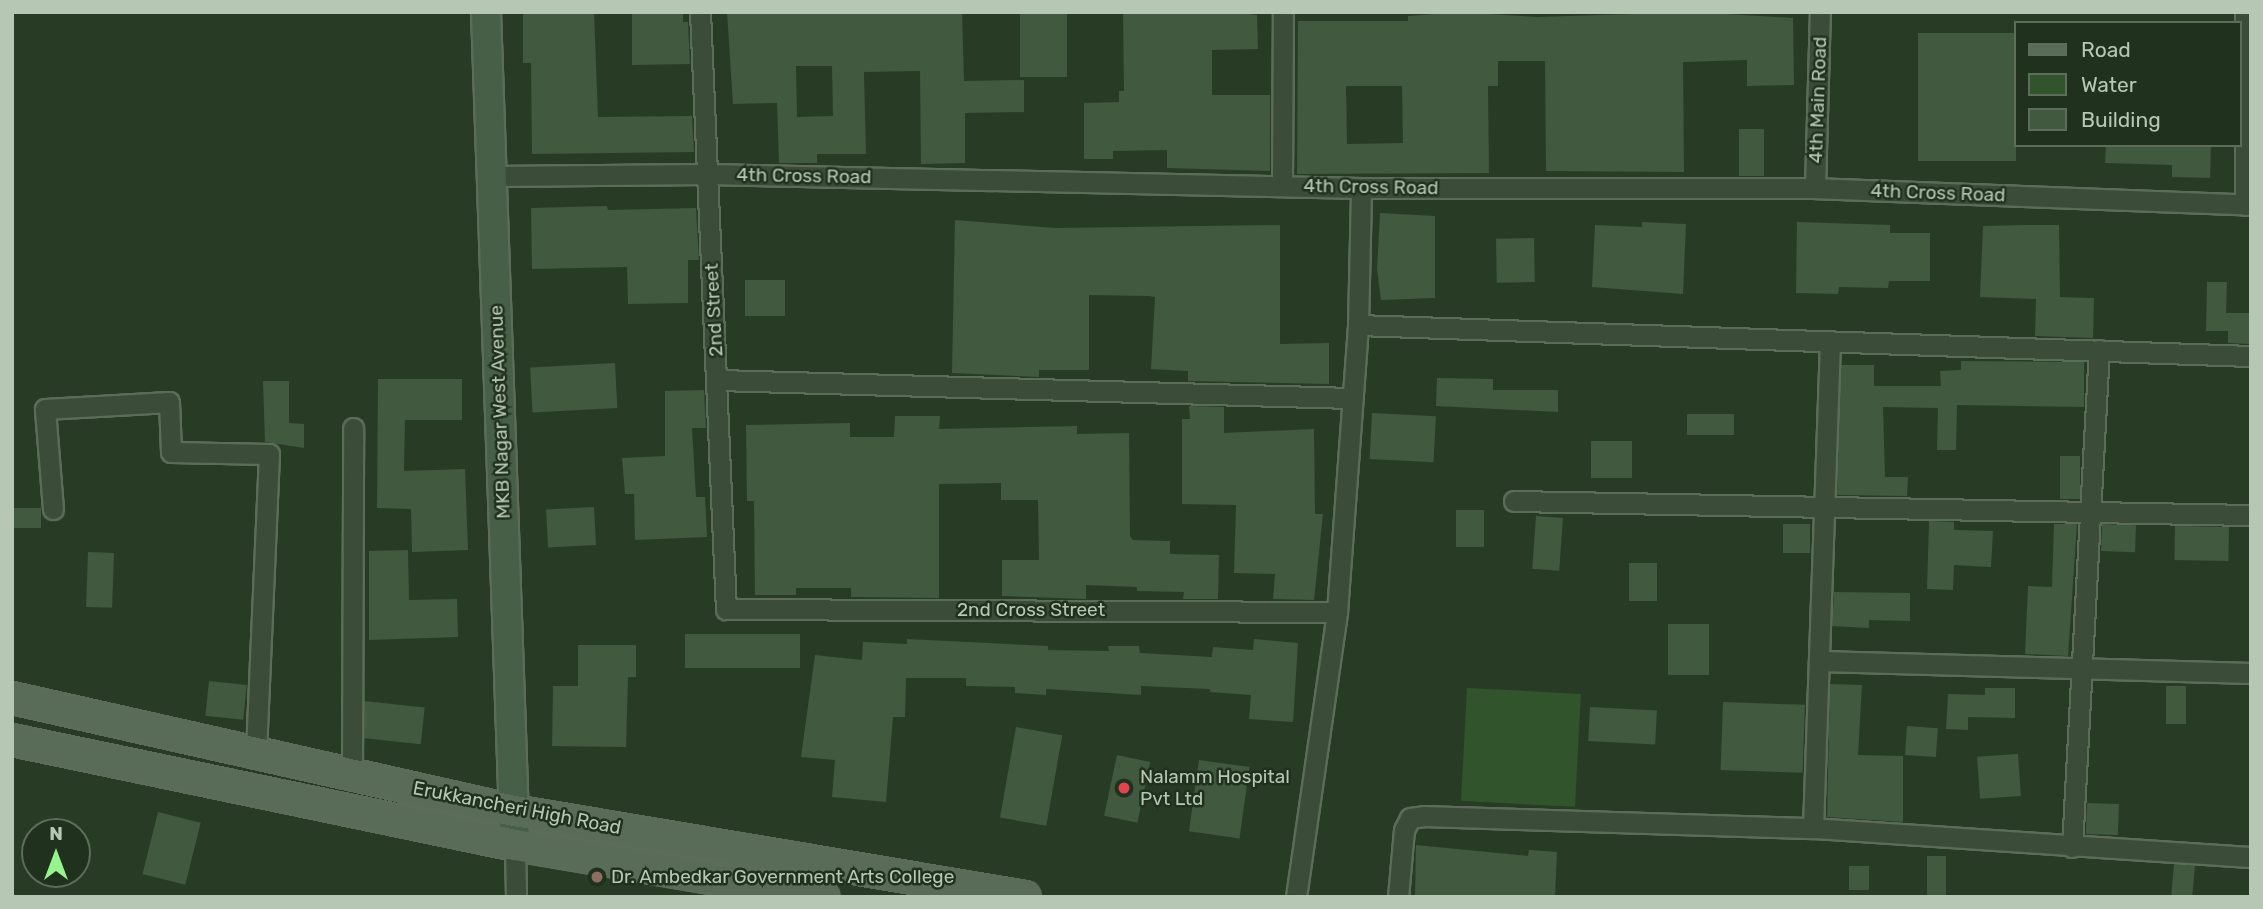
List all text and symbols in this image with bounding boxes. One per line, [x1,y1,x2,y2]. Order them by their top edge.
legend [2014,21,2242,147]
street label: 4th Main Road [1804,36,1832,164]
text: Road [2081,37,2131,62]
text: Water [2081,72,2137,97]
text: Building [2081,107,2161,132]
street label: 4th Cross Road [736,163,872,189]
street label: 4th Cross Road [1303,174,1439,200]
street label: 4th Cross Road [1870,179,2006,207]
street label: 2nd Street [700,263,728,357]
street label: MKB Nagar West Avenue [485,304,515,520]
street label: 2nd Cross Street [957,599,1105,621]
place label: Nalamm Hospital Pvt Ltd [1140,766,1290,810]
street label: Erukkancheri High Road [411,777,623,839]
marker: Nalamm Hospital Pvt Ltd [1114,778,1134,798]
north arrow [21,818,91,888]
text: N [49,822,63,845]
place label: Dr. Ambedkar Government Arts College [611,866,956,888]
marker: Dr. Ambedkar Government Arts College [589,869,605,885]

